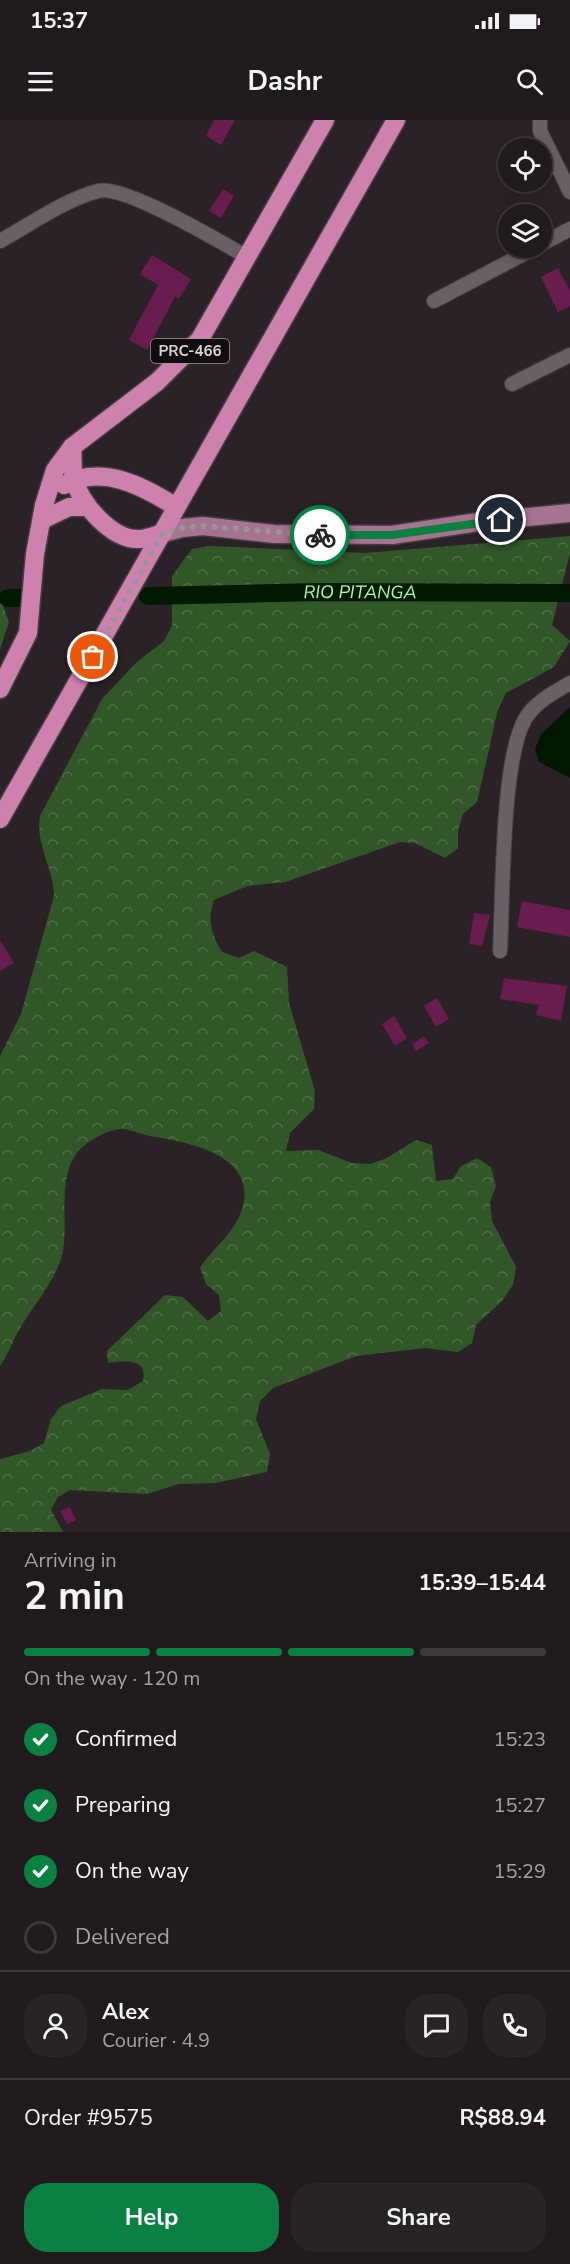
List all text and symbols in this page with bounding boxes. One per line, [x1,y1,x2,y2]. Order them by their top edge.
text: 15:37 [30,6,88,36]
text: Dashr [248,63,322,100]
icon: menu [24,65,57,98]
icon: search [513,65,546,98]
map controls [498,138,552,258]
button: locate [498,138,552,192]
button: layers [498,204,552,258]
road number: PRC-466 [151,339,229,363]
pin [475,494,526,545]
icon: home [484,503,517,536]
courier [290,505,350,565]
icon: bike [304,519,337,552]
water label: RIO PITANGA [303,580,417,604]
pin [67,631,118,682]
icon: bag [76,640,109,673]
text: Arriving in [24,1547,117,1574]
text: 15:39–15:44 [418,1568,546,1598]
text: 2 min [24,1570,125,1623]
text: On the way · 120 m [24,1665,200,1692]
icon: check [24,1723,57,1756]
text: Confirmed [75,1724,177,1754]
text: 15:23 [493,1726,546,1753]
icon: check [24,1789,57,1822]
text: Preparing [75,1790,171,1820]
text: 15:27 [493,1792,546,1819]
icon: check [24,1855,57,1888]
text: On the way [75,1856,189,1886]
text: 15:29 [493,1858,546,1885]
text: Delivered [75,1922,170,1952]
button: person [24,1994,87,2057]
button: chat [405,1994,468,2057]
button: phone [483,1994,546,2057]
text: Alex [102,1997,149,2027]
text: Courier · 4.9 [102,2027,210,2054]
text: Order #9575 [24,2103,153,2133]
text: R$88.94 [459,2103,546,2133]
button: Help [24,2183,279,2252]
button: Share [291,2183,546,2252]

